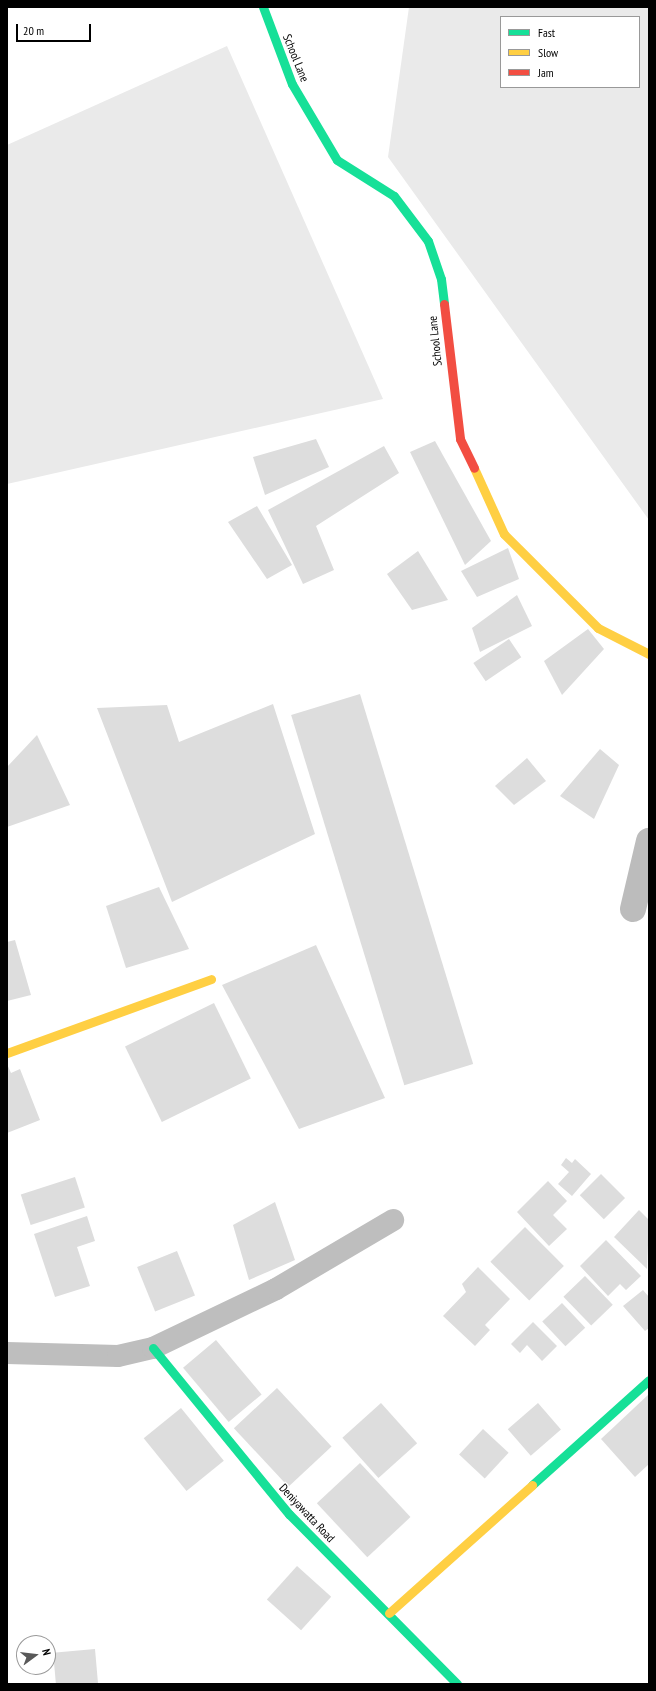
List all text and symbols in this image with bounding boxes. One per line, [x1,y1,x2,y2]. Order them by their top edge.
scale bar [18,16,93,42]
legend [500,16,640,88]
text: 20 m [23,23,44,38]
text: Fast [538,25,555,40]
street label: School Lane [280,32,312,84]
text: Slow [538,45,558,60]
text: Jam [538,65,554,80]
street label: School Lane [425,315,445,367]
street label: Deniyawatta Road [276,1481,338,1545]
north arrow [16,1635,56,1675]
text: N [39,1647,54,1657]

